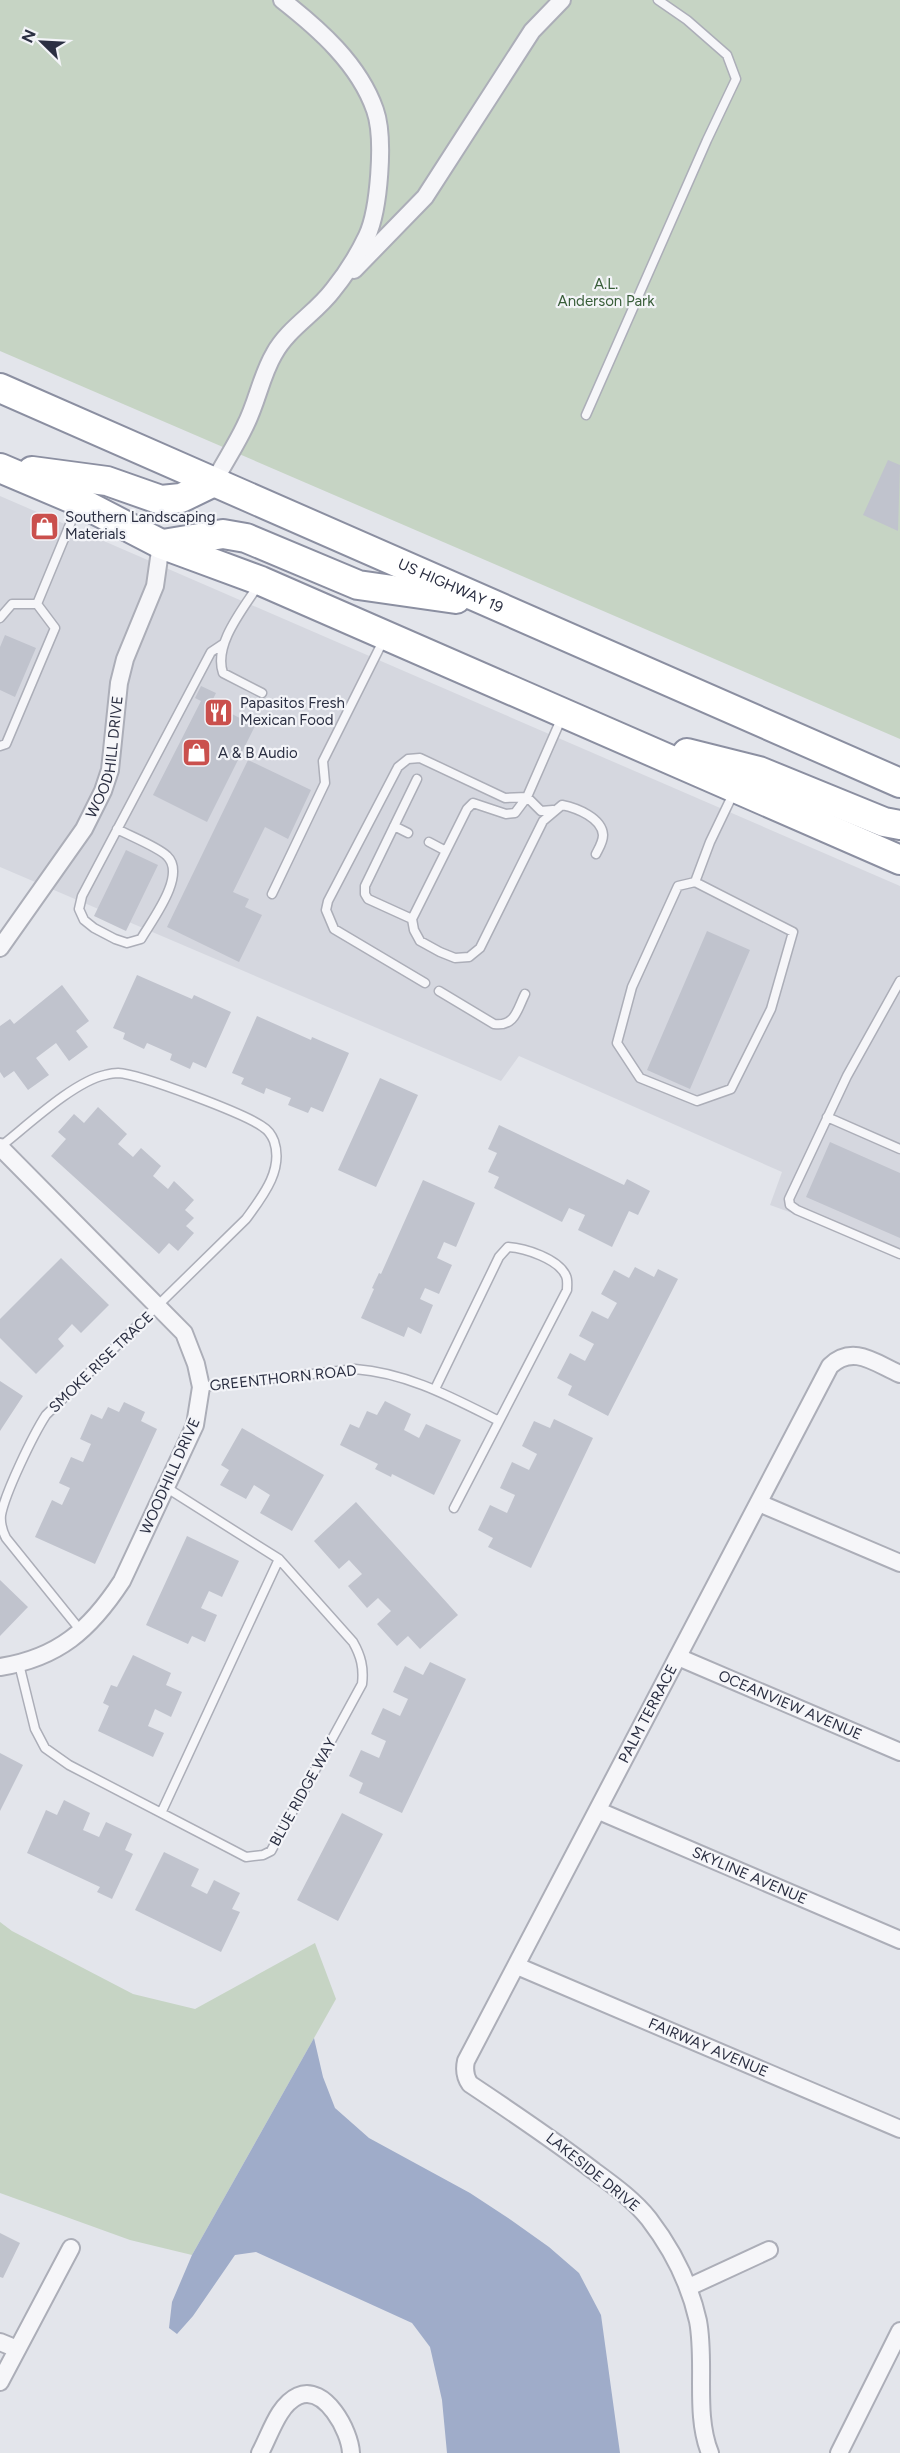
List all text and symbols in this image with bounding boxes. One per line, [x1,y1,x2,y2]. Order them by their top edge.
north arrow [12,12,72,72]
text: N [18,27,40,46]
park label: A.L. Anderson Park [558,275,655,310]
place label: Southern Landscaping Materials [65,508,216,543]
shop icon: Southern Landscaping Materials [28,510,60,542]
street label: US HIGHWAY 19 [395,555,506,617]
place label: Papasitos Fresh Mexican Food [240,694,345,729]
street label: WOODHILL DRIVE [82,695,127,821]
restaurant icon: Papasitos Fresh Mexican Food [203,696,235,728]
shop icon: A & B Audio [181,737,213,769]
place label: A & B Audio [218,744,298,762]
street label: SMOKE RISE TRACE [45,1308,157,1416]
street label: GREENTHORN ROAD [209,1361,357,1395]
street label: WOODHILL DRIVE [136,1415,204,1537]
street label: PALM TERRACE [615,1661,681,1766]
street label: OCEANVIEW AVENUE [716,1666,865,1744]
street label: BLUE RIDGE WAY [266,1735,340,1849]
street label: SKYLINE AVENUE [689,1843,810,1908]
street label: FAIRWAY AVENUE [646,2014,771,2081]
street label: LAKESIDE DRIVE [543,2129,643,2215]

